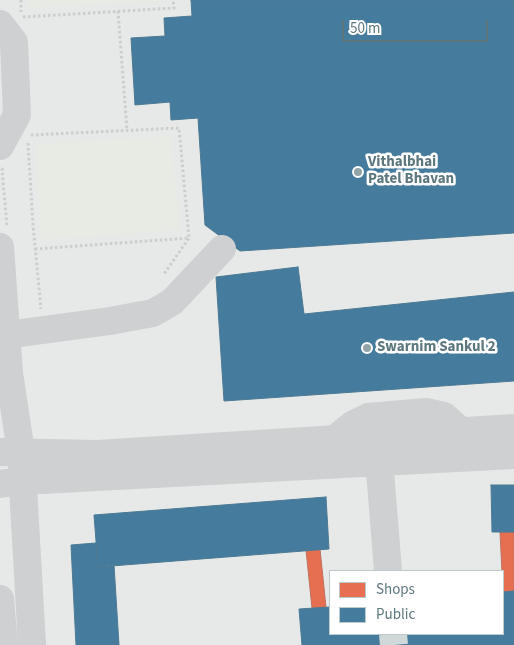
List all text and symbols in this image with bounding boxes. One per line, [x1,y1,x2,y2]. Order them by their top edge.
scale bar [344,10,490,42]
text: 50 m [350,18,380,39]
place label: Vithalbhai Patel Bhavan [368,154,454,189]
marker: Vithalbhai Patel Bhavan [352,166,364,178]
place label: Swarnim Sankul 2 [377,339,496,357]
marker: Swarnim Sankul 2 [361,342,373,354]
legend [329,570,504,635]
text: Shops [376,579,415,600]
text: Public [376,604,415,625]

